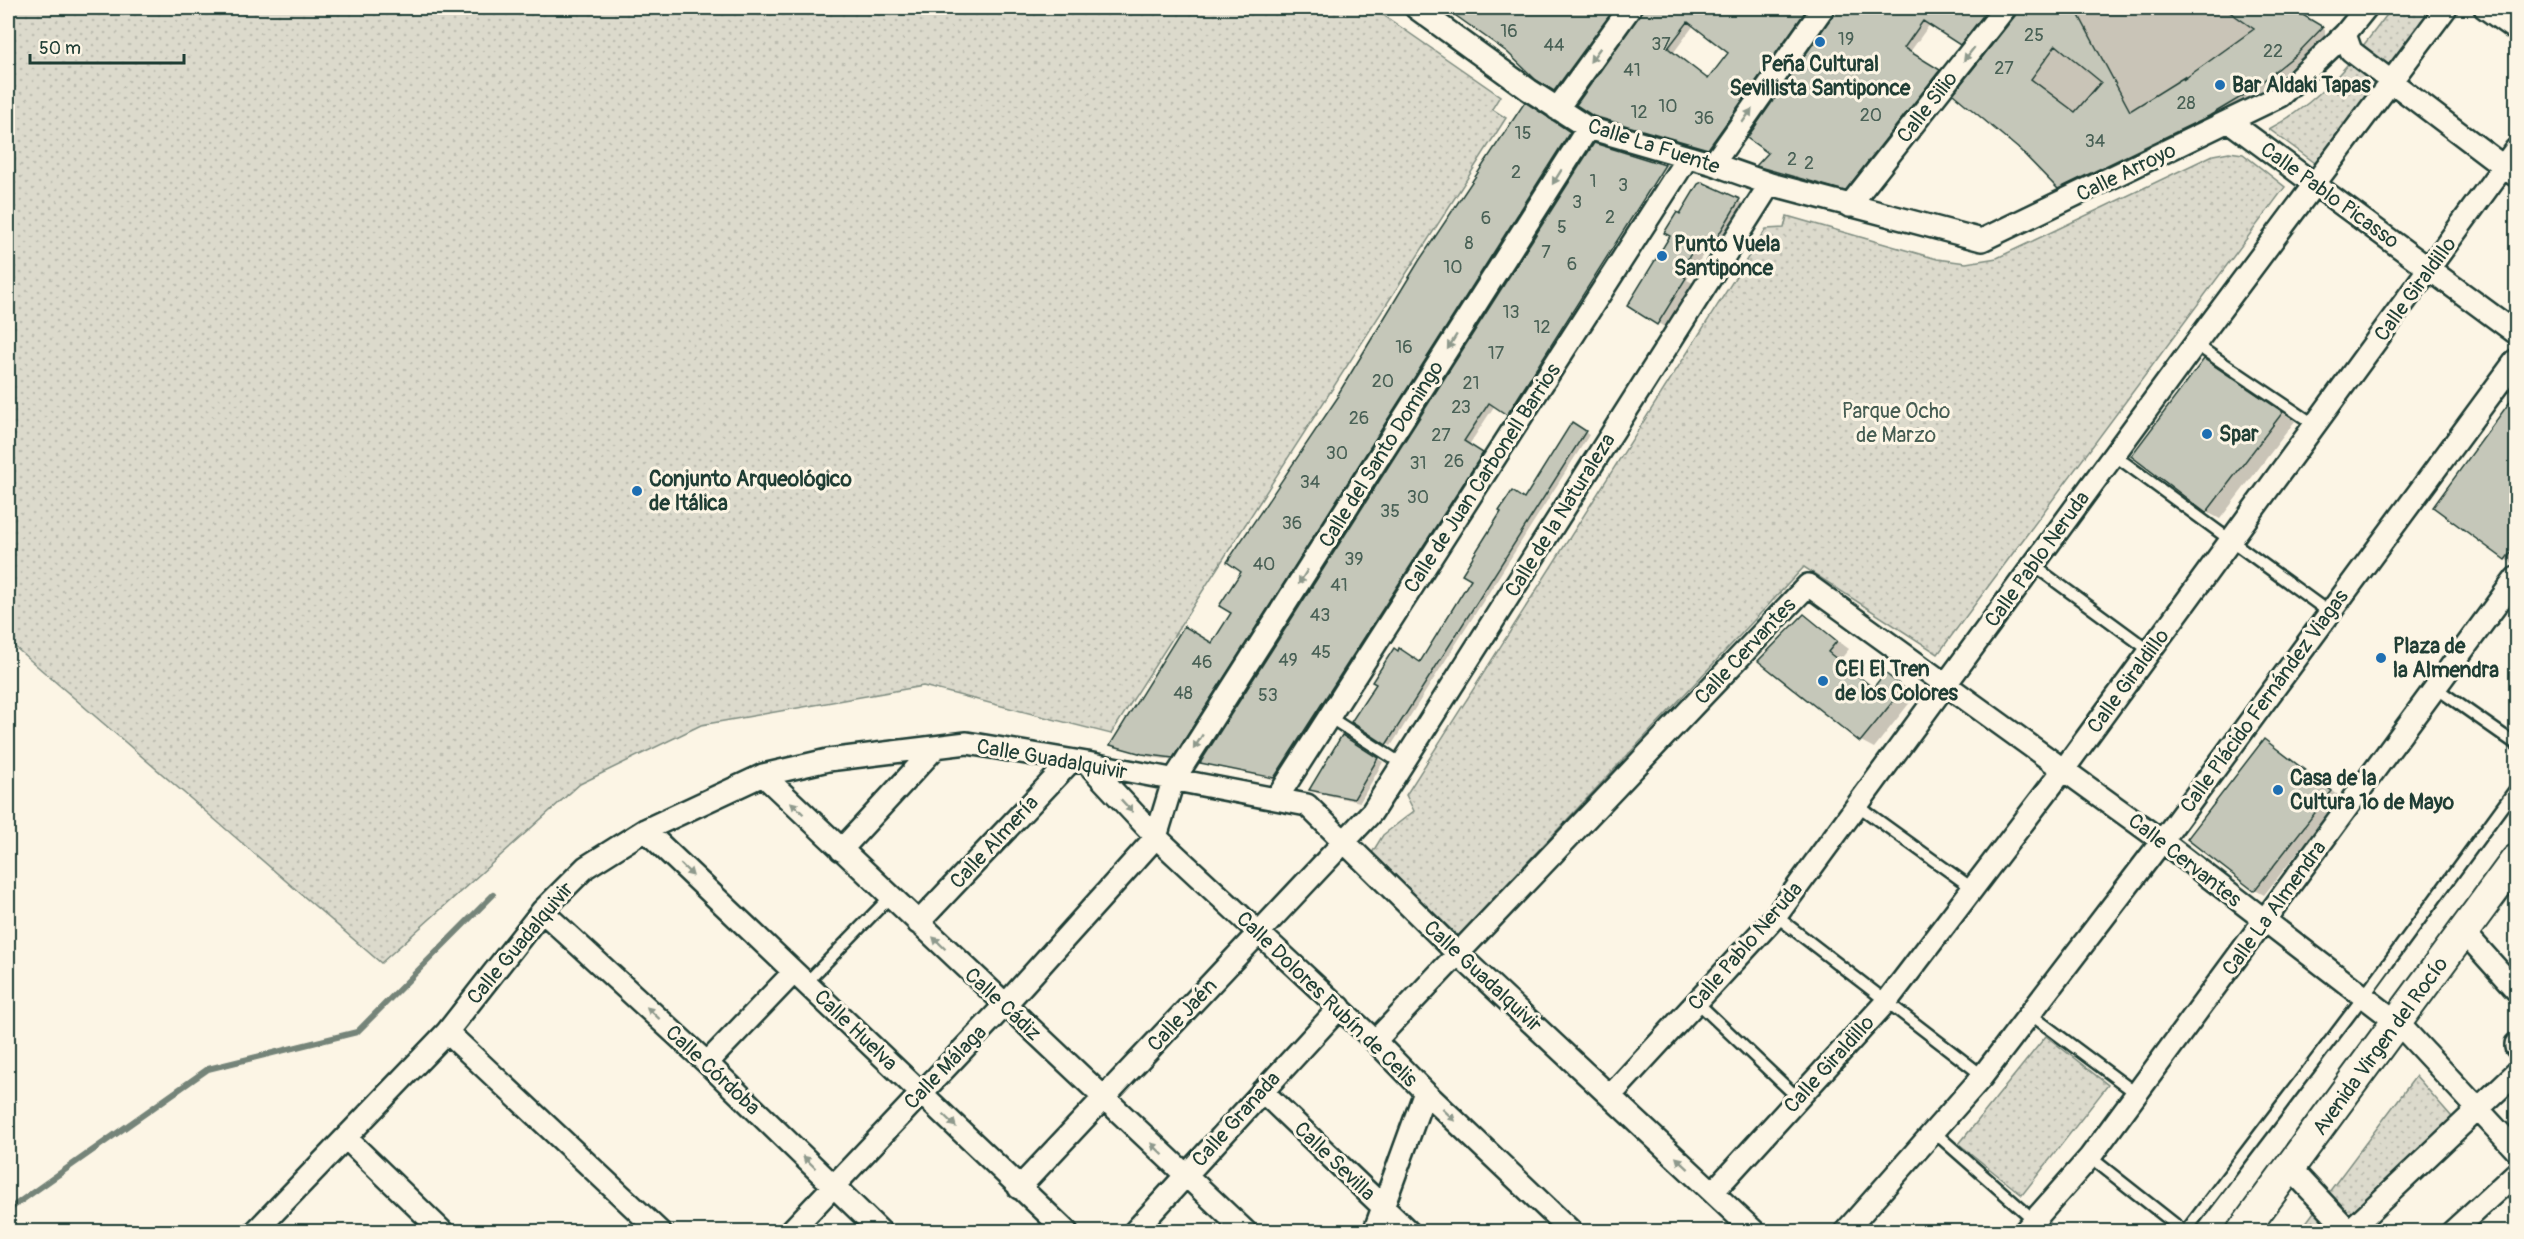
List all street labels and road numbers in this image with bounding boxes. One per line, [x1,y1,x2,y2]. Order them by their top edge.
street label: Calle Silio [1891,66,1964,149]
street label: Calle La Fuente [1584,112,1724,181]
street label: Calle Pablo Picasso [2255,136,2404,255]
street label: Calle Arroyo [2072,137,2180,208]
street label: Calle Giraldillo [2368,232,2462,347]
street label: Calle del Santo Domingo [1313,356,1450,553]
street label: Calle de Juan Carbonell Barrios [1398,358,1567,598]
street label: Calle de la Naturaleza [1499,428,1622,602]
street label: Calle Pablo Neruda [1979,486,2096,633]
street label: Calle Plácido Fernández Viagas [2174,584,2355,818]
street label: Calle Cervantes [1689,592,1802,711]
street label: Calle Giraldillo [2081,624,2175,739]
street label: Calle Guadalquivir [975,733,1130,786]
street label: Calle Almería [944,790,1045,895]
street label: Calle Cervantes [2122,808,2247,914]
street label: Calle La Almendra [2216,835,2332,981]
street label: Calle Guadalquivir [461,876,580,1010]
street label: Calle Pablo Neruda [1682,876,1809,1016]
street label: Calle Dolores Rubín de Celis [1230,906,1423,1094]
street label: Calle Guadalquivir [1418,915,1548,1039]
street label: Avenida Virgen del Rocío [2306,952,2454,1141]
street label: Calle Cádiz [959,962,1047,1047]
street label: Calle Jaén [1142,973,1223,1058]
street label: Calle Huelva [808,984,903,1077]
street label: Calle Giraldillo [1778,1010,1881,1119]
street label: Calle Córdoba [659,1019,766,1121]
street label: Calle Málaga [898,1019,992,1115]
street label: Calle Granada [1186,1066,1287,1173]
street label: Calle Sevilla [1288,1116,1381,1207]

